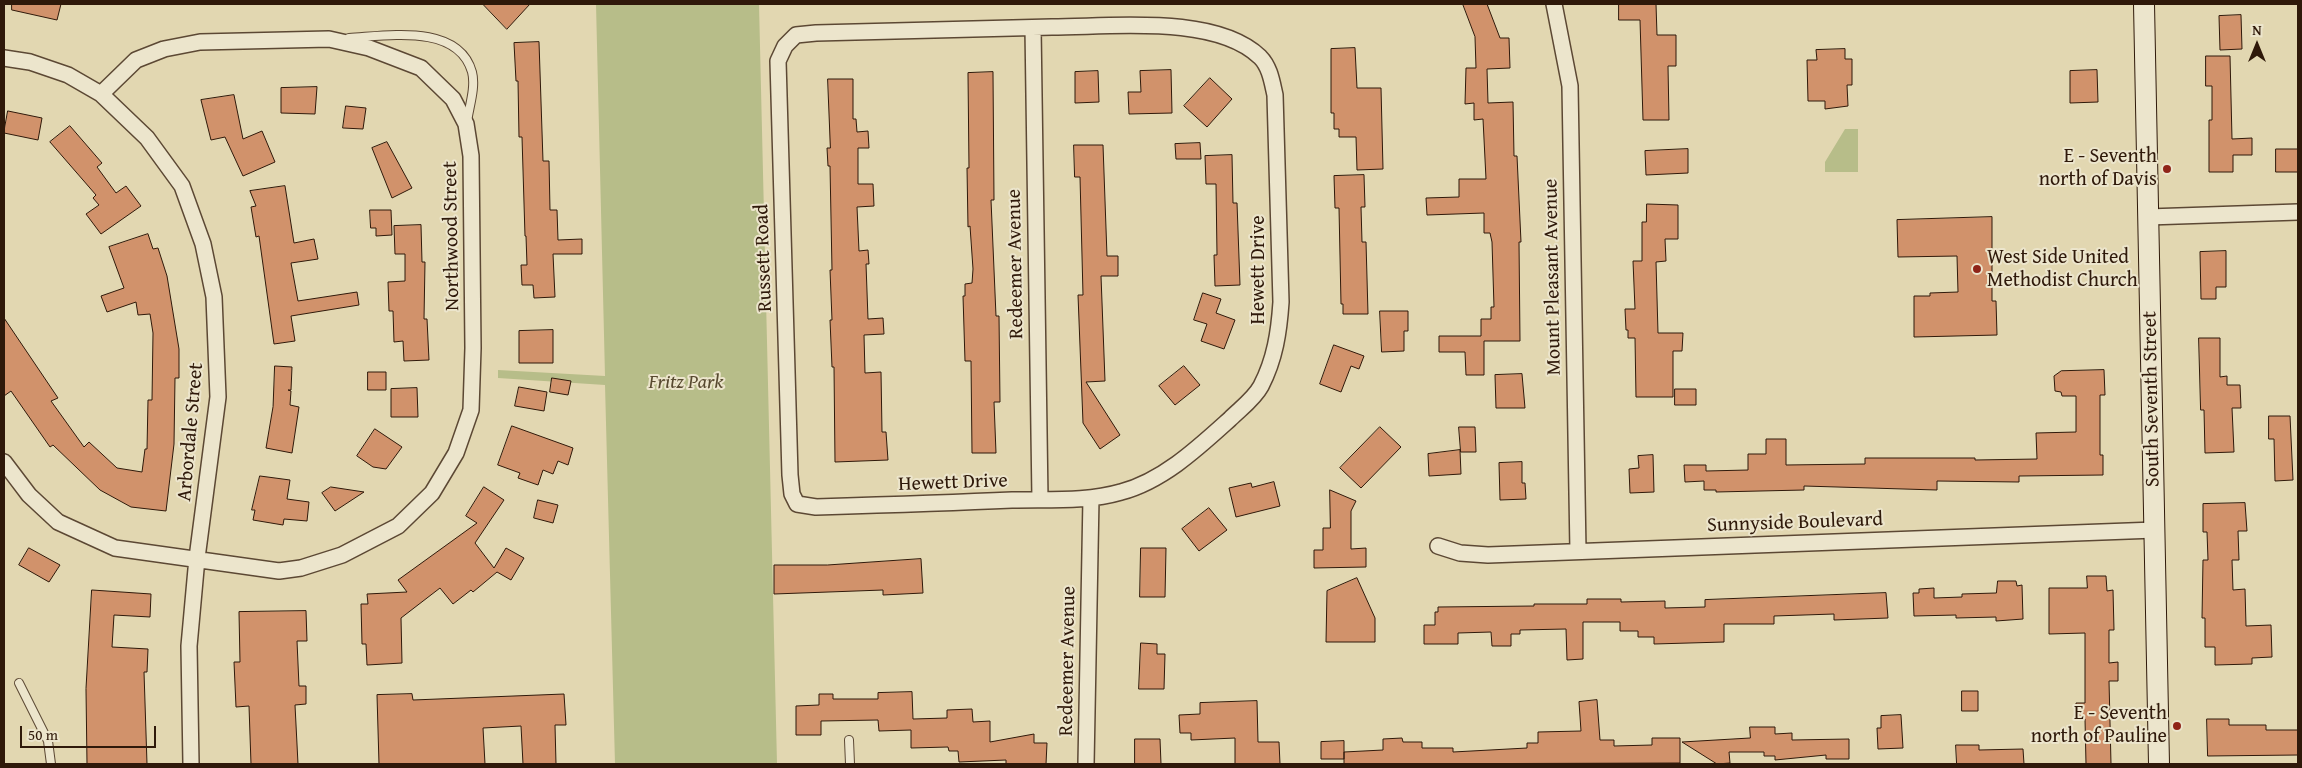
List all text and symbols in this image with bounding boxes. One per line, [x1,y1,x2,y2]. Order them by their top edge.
north arrow [2232,20,2282,70]
text: N [2252,20,2262,40]
place label: E - Seventh north of Davis [2039,145,2157,192]
street label: Northwood Street [439,161,465,311]
marker: E - Seventh north of Davis [2161,163,2173,175]
street label: Mount Pleasant Avenue [1539,178,1567,376]
street label: Redeemer Avenue [1003,189,1029,339]
street label: Russett Road [750,204,778,312]
street label: Hewett Drive [1247,215,1271,325]
place label: West Side United Methodist Church [1987,246,2138,293]
marker: West Side United Methodist Church [1971,263,1983,275]
street label: South Seventh Street [2138,311,2166,487]
street label: Arbordale Street [173,362,209,502]
park label: Fritz Park [649,371,723,395]
street label: Hewett Drive [898,469,1008,497]
street label: Sunnyside Boulevard [1707,508,1883,538]
street label: Redeemer Avenue [1055,586,1081,736]
place label: E - Seventh north of Pauline [2031,702,2167,749]
scale bar [22,716,159,748]
marker: E - Seventh north of Pauline [2171,720,2183,732]
text: 50 m [28,724,58,745]

